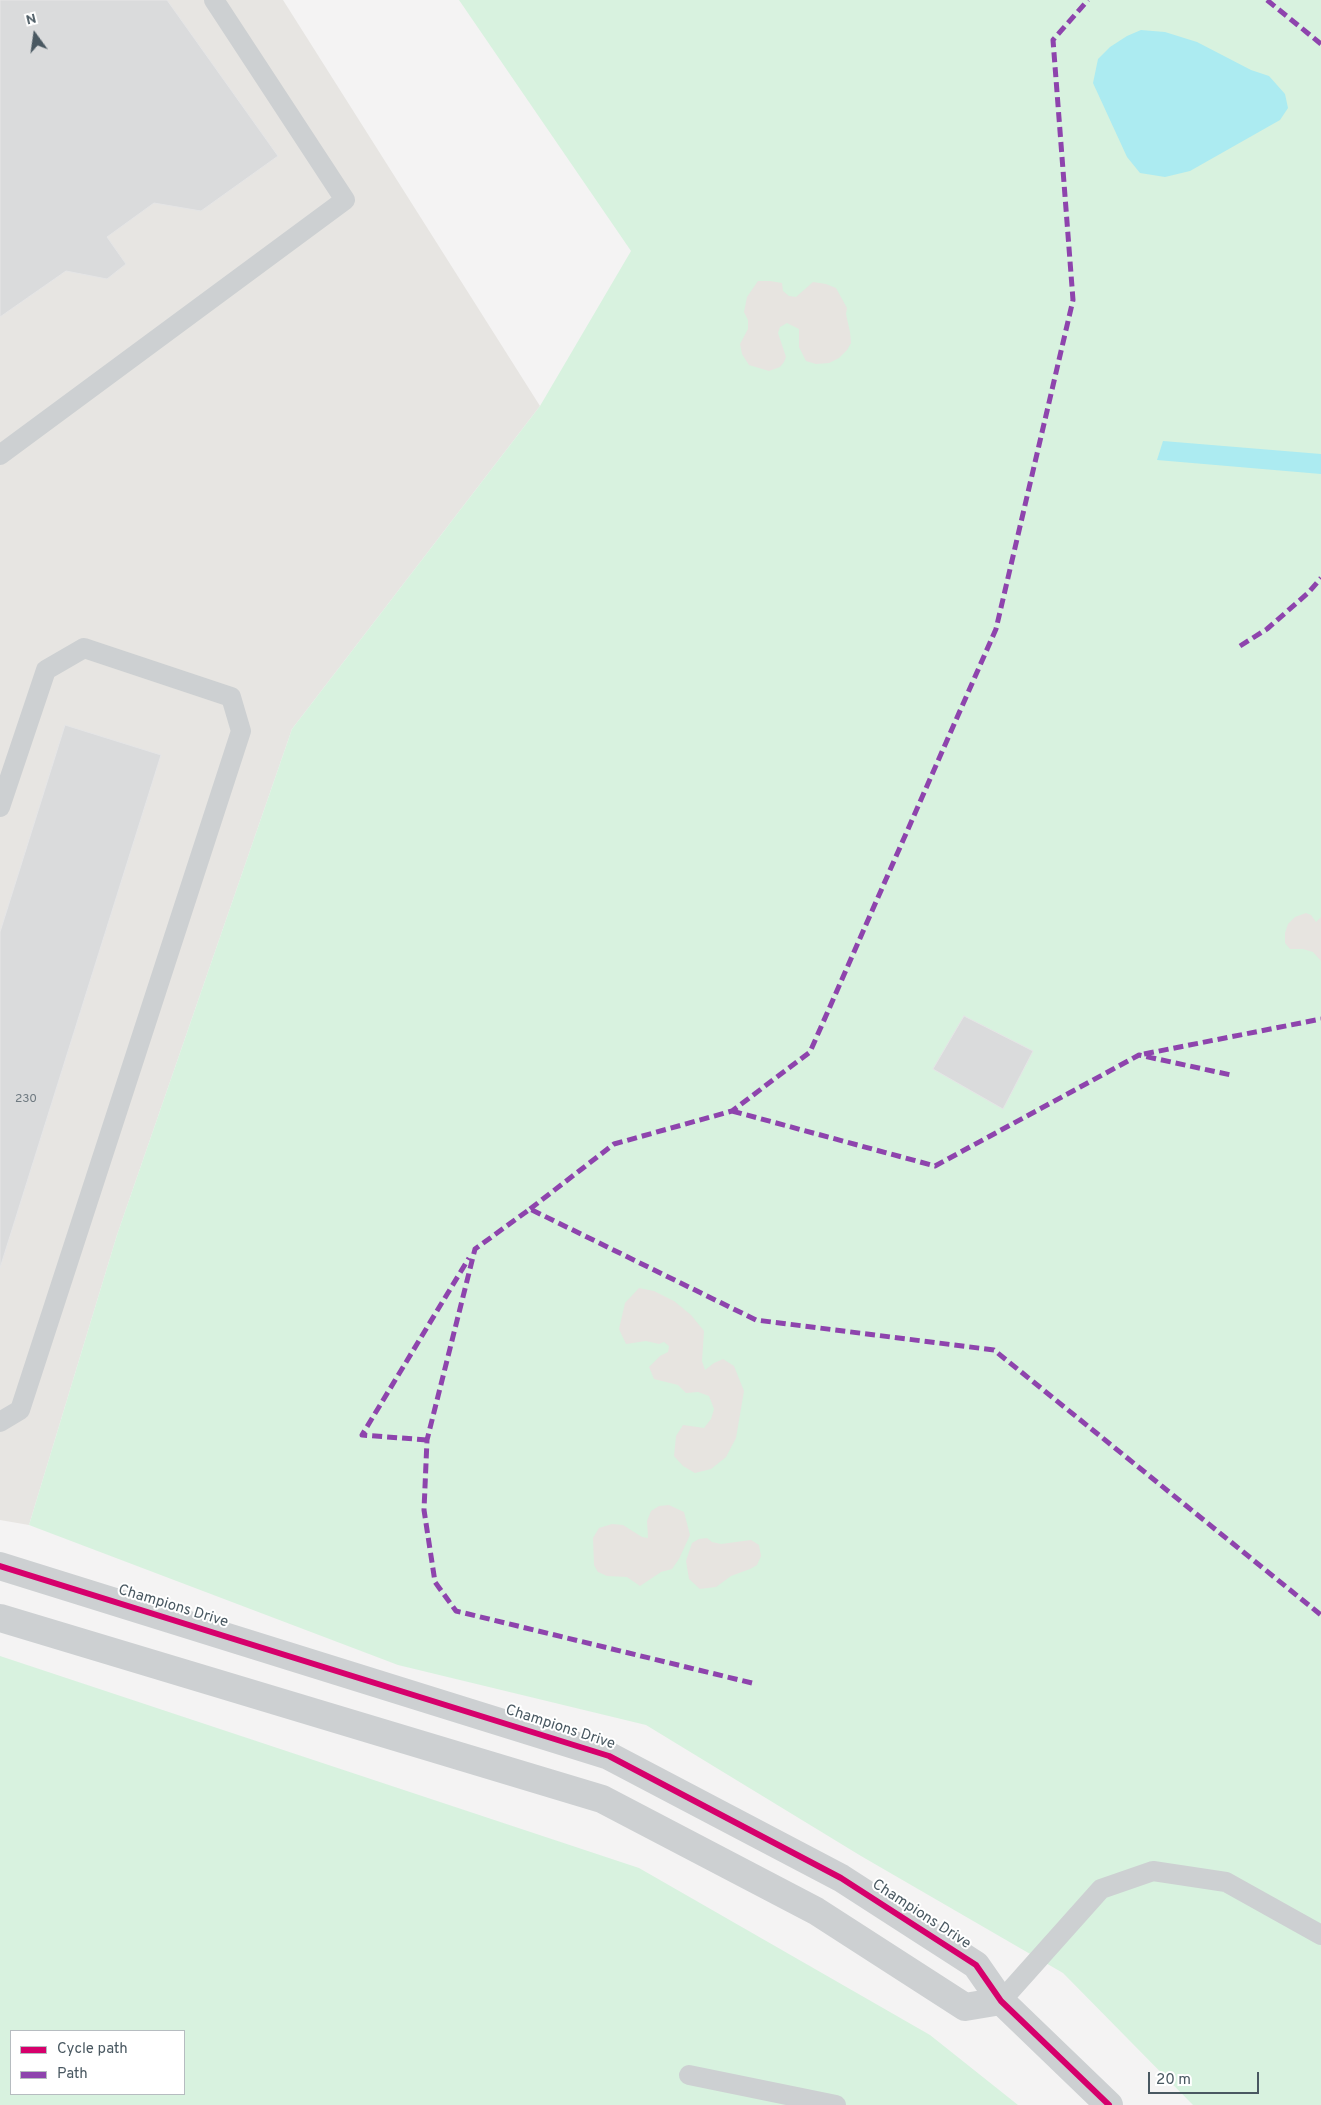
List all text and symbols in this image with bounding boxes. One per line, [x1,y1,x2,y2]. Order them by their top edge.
north arrow [10,10,60,60]
text: N [24,10,38,29]
house number: 230 [15,1093,37,1107]
street label: Champions Drive [116,1582,230,1632]
street label: Champions Drive [503,1702,617,1754]
street label: Champions Drive [868,1876,974,1954]
legend [10,2030,185,2095]
text: Cycle path [57,2040,128,2059]
scale bar [1151,2062,1262,2094]
text: Path [57,2065,88,2084]
text: 20 m [1156,2071,1191,2090]

